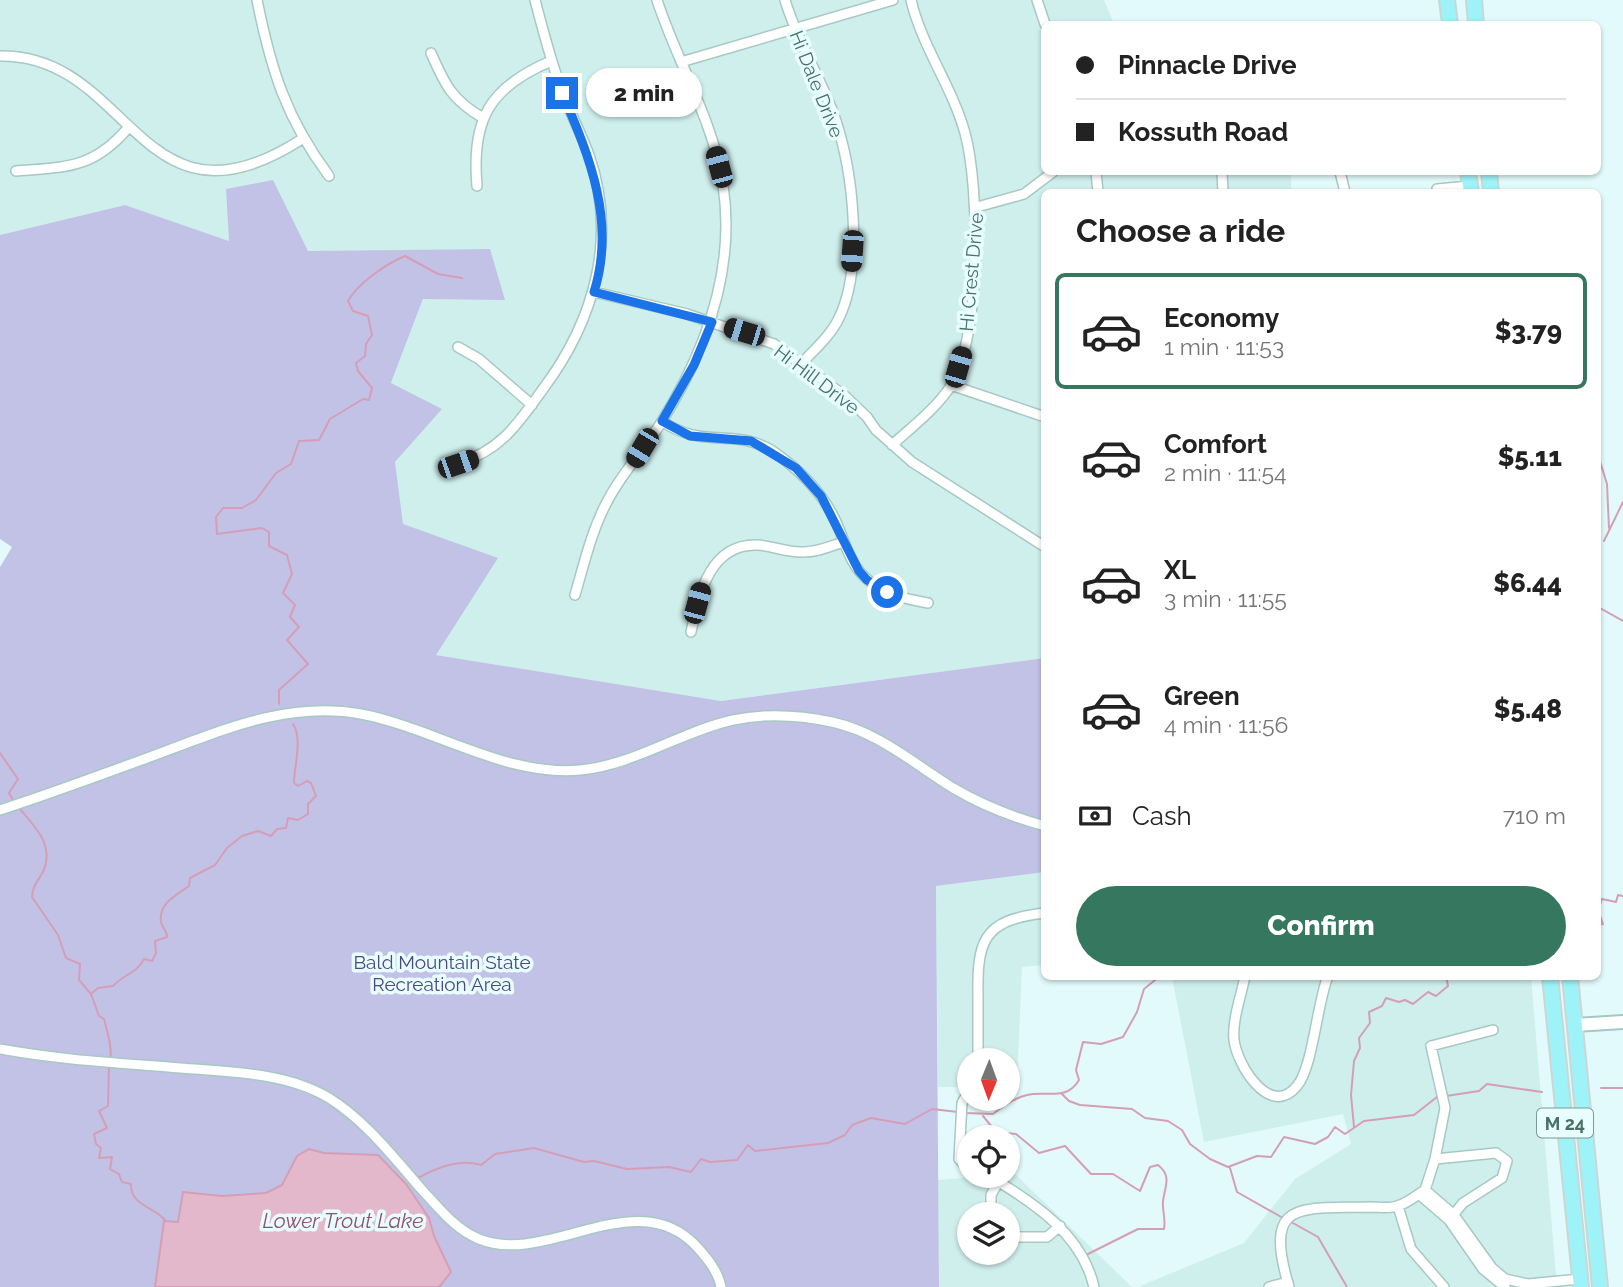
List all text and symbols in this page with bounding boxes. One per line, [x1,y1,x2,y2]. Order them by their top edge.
street label: Hi Dale Drive [786,27,848,141]
text: Pinnacle Drive [1118,50,1297,80]
callout: 2 min [586,68,702,118]
route end [546,77,578,109]
text: 2 min [614,79,674,106]
text: Kossuth Road [1118,117,1288,147]
car [704,144,735,190]
street label: Hi Crest Drive [955,212,987,332]
text: Choose a ride [1076,212,1285,249]
car [841,229,864,273]
icon: car [1080,300,1143,363]
text: Economy [1164,303,1279,333]
car [721,316,768,348]
text: $3.79 [1495,316,1562,346]
text: 1 min · 11:53 [1164,333,1284,360]
street label: Hi Hill Drive [770,340,864,418]
car [943,344,974,390]
car [623,425,662,471]
icon: car [1080,426,1143,489]
text: Comfort [1164,429,1267,459]
text: $5.11 [1498,442,1562,472]
car [435,447,482,481]
text: 2 min · 11:54 [1164,459,1287,486]
icon: car [1080,552,1143,615]
text: XL [1164,555,1196,585]
text: $6.44 [1493,568,1562,598]
route start [871,576,903,608]
car [682,580,713,626]
text: 3 min · 11:55 [1164,585,1287,612]
icon: car [1080,678,1143,741]
text: Green [1164,681,1240,711]
text: $5.48 [1494,694,1562,724]
text: 4 min · 11:56 [1164,711,1288,738]
icon: cash [1076,797,1114,835]
text: Cash [1132,801,1192,831]
text: 710 m [1503,802,1566,829]
button: Confirm [1076,886,1566,966]
park label: Bald Mountain State Recreation Area [353,951,531,995]
north arrow [957,1048,1020,1111]
map controls [957,1048,1020,1265]
road number: M 24 [1537,1108,1593,1138]
button: locate [957,1125,1020,1188]
button: layers [957,1202,1020,1265]
water label: Lower Trout Lake [263,1208,423,1233]

